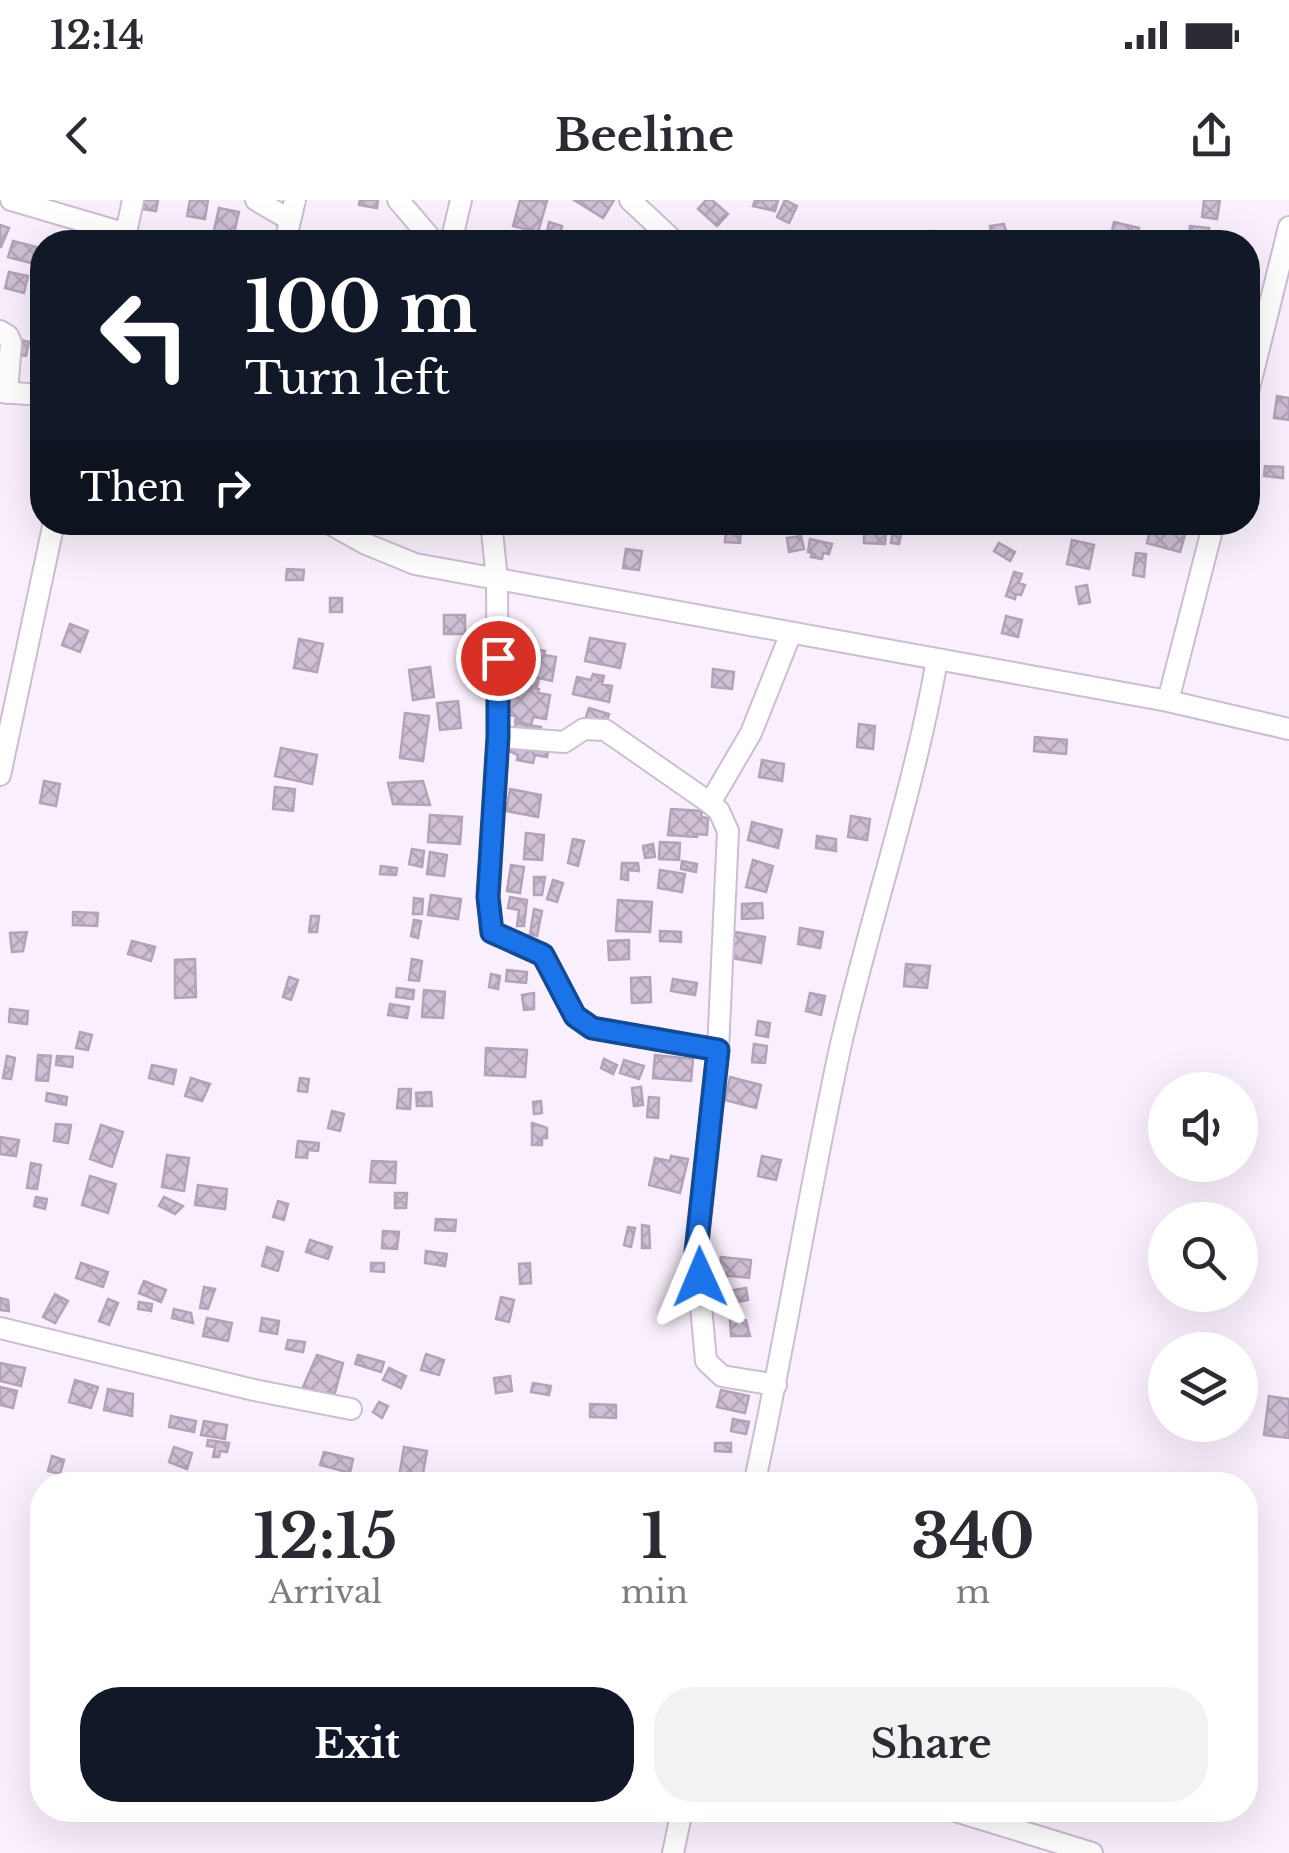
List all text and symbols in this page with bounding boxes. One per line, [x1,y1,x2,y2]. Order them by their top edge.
text: 12:14 [50,12,144,59]
text: Beeline [555,107,734,163]
icon: back [50,108,105,163]
icon: share [1184,108,1239,163]
text: 100 m [245,264,477,351]
icon: left [80,270,210,400]
text: Turn left [245,350,450,406]
icon: right [205,460,260,515]
text: Then [80,464,185,511]
pin [456,616,541,701]
icon: arrive [471,631,526,686]
map controls [1148,1072,1258,1442]
button: sound [1148,1072,1258,1182]
button: search [1148,1202,1258,1312]
position arrow [648,1225,752,1329]
button: layers [1148,1332,1258,1442]
text: 12:15 [253,1500,397,1574]
text: 1 [641,1500,667,1574]
text: 340 [911,1500,1035,1574]
text: Arrival [269,1572,382,1612]
text: min [621,1572,688,1612]
text: m [956,1572,990,1612]
button: Exit [80,1687,634,1802]
button: Share [654,1687,1208,1802]

